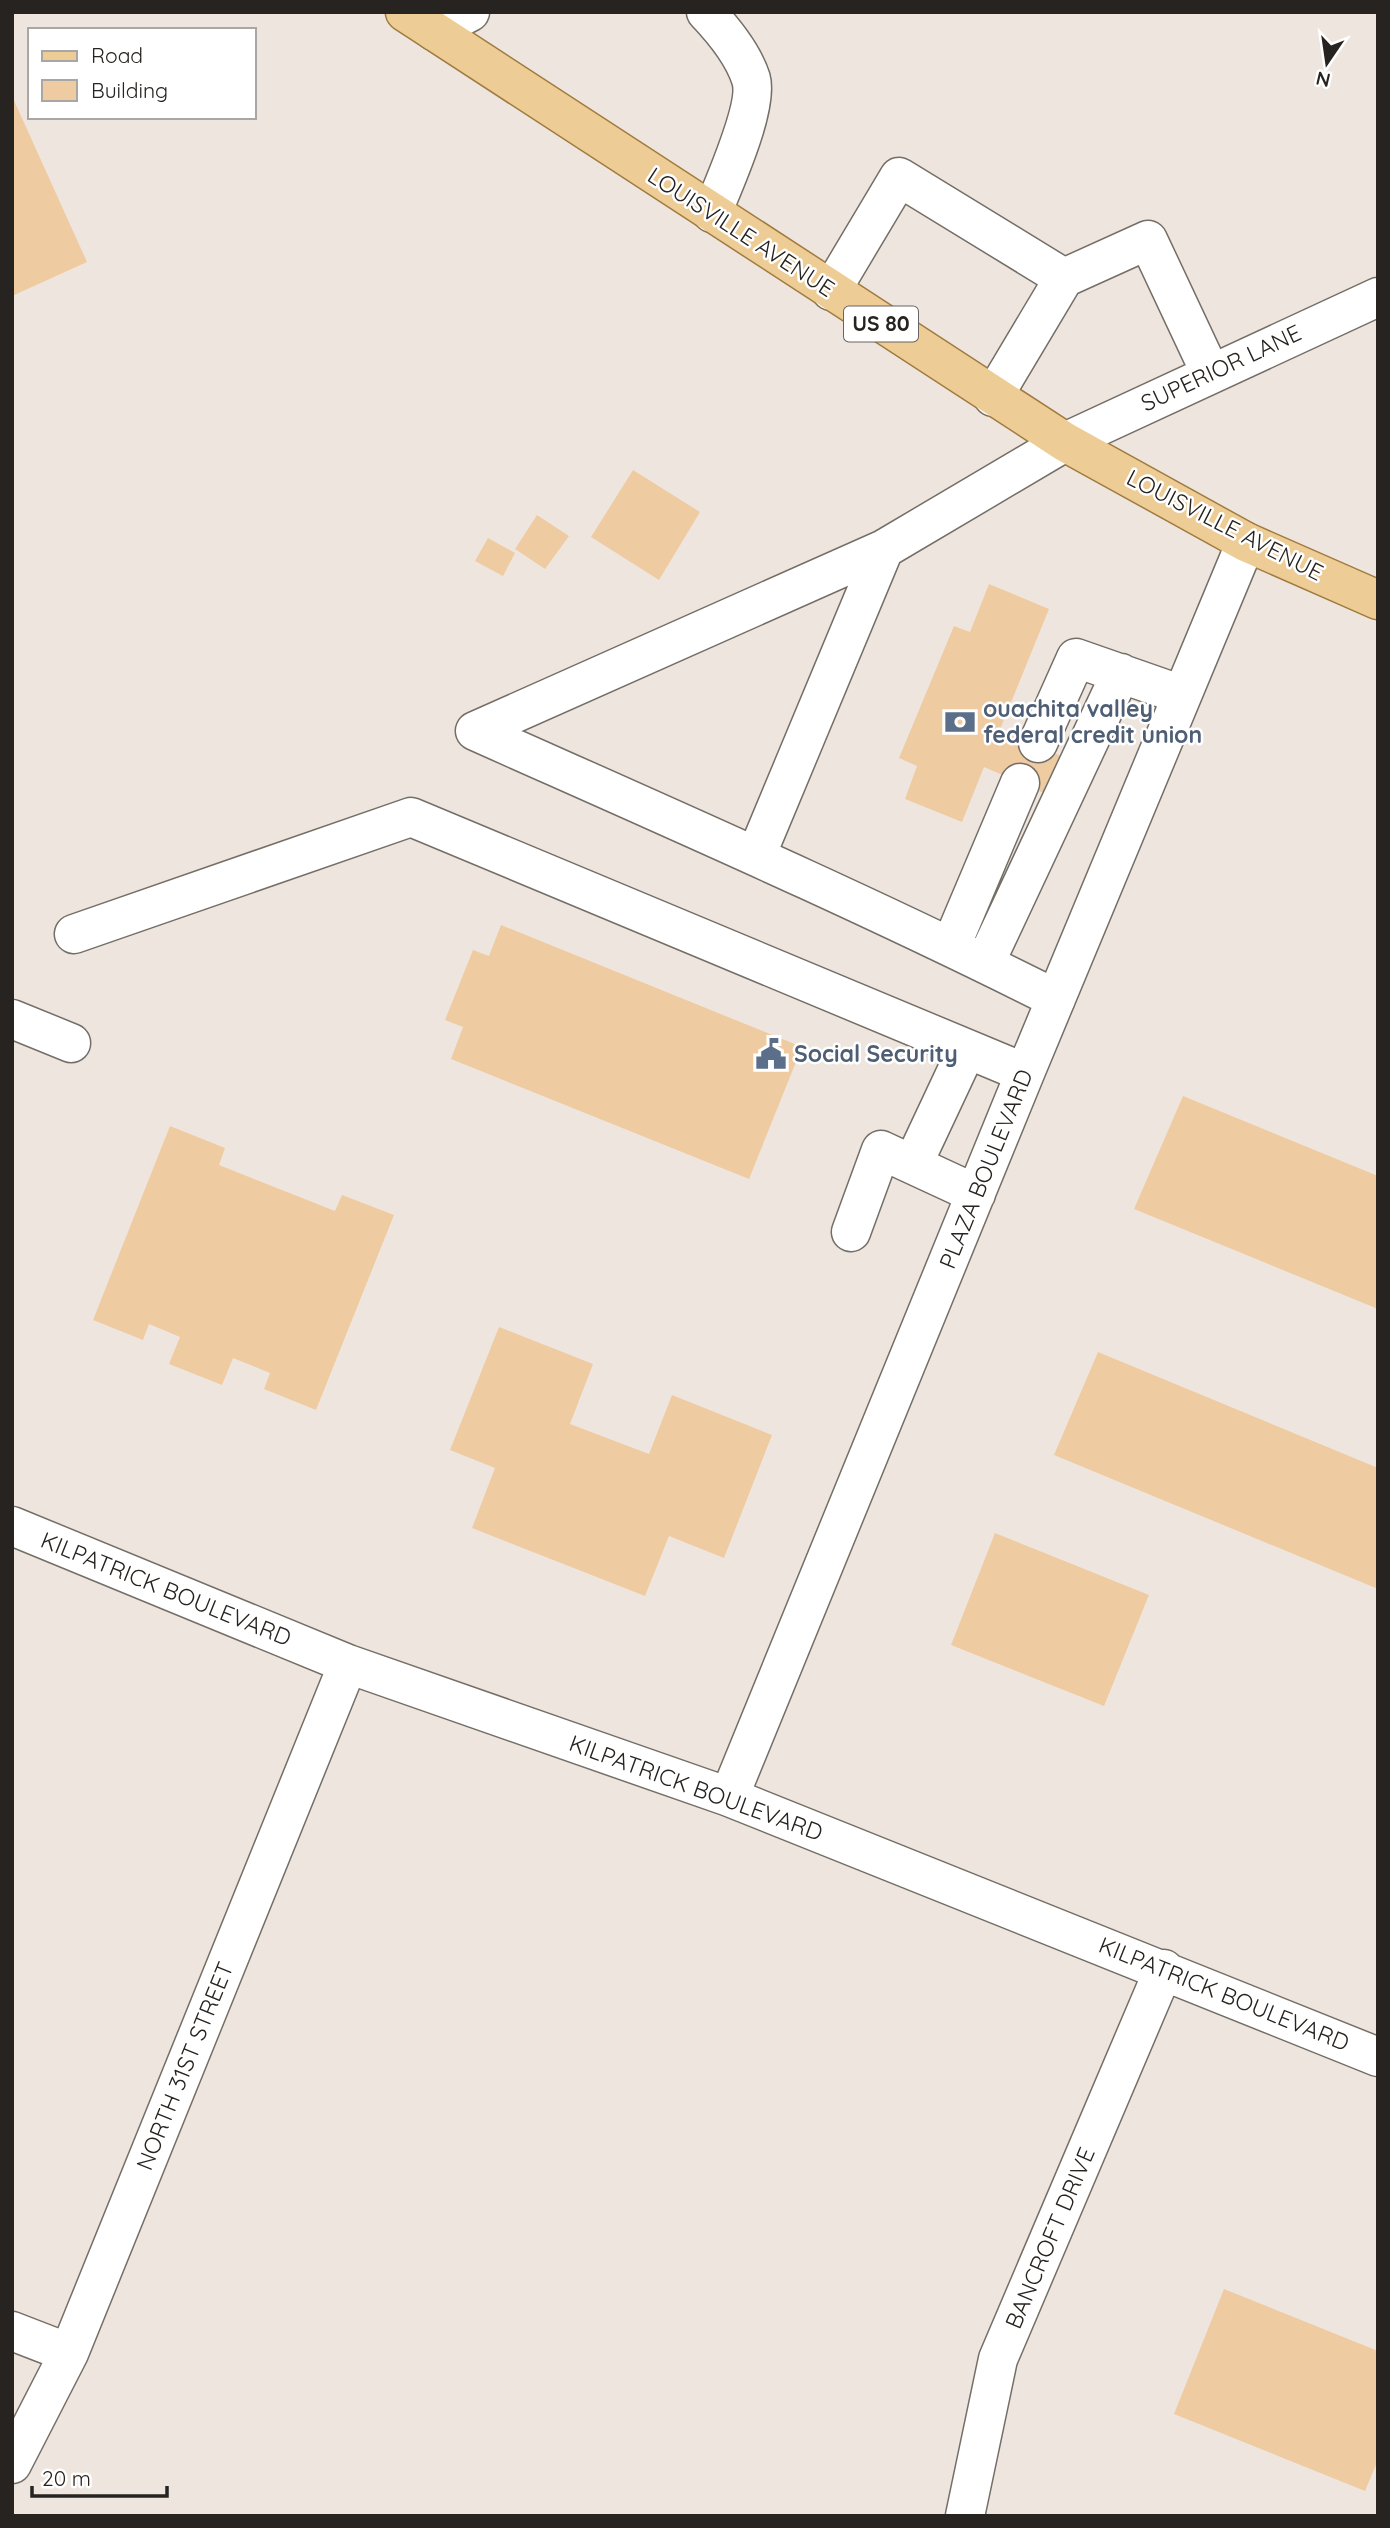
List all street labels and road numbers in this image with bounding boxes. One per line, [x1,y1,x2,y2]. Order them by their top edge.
street label: LOUISVILLE AVENUE [642,160,840,303]
road number: US 80 [844,306,918,342]
street label: SUPERIOR LANE [1136,318,1306,417]
street label: LOUISVILLE AVENUE [1122,462,1328,587]
street label: PLAZA BOULEVARD [932,1065,1039,1273]
street label: KILPATRICK BOULEVARD [37,1525,296,1652]
street label: KILPATRICK BOULEVARD [566,1728,827,1847]
street label: KILPATRICK BOULEVARD [1095,1930,1354,2057]
street label: NORTH 31ST STREET [129,1957,240,2174]
street label: BANCROFT DRIVE [998,2143,1101,2333]

